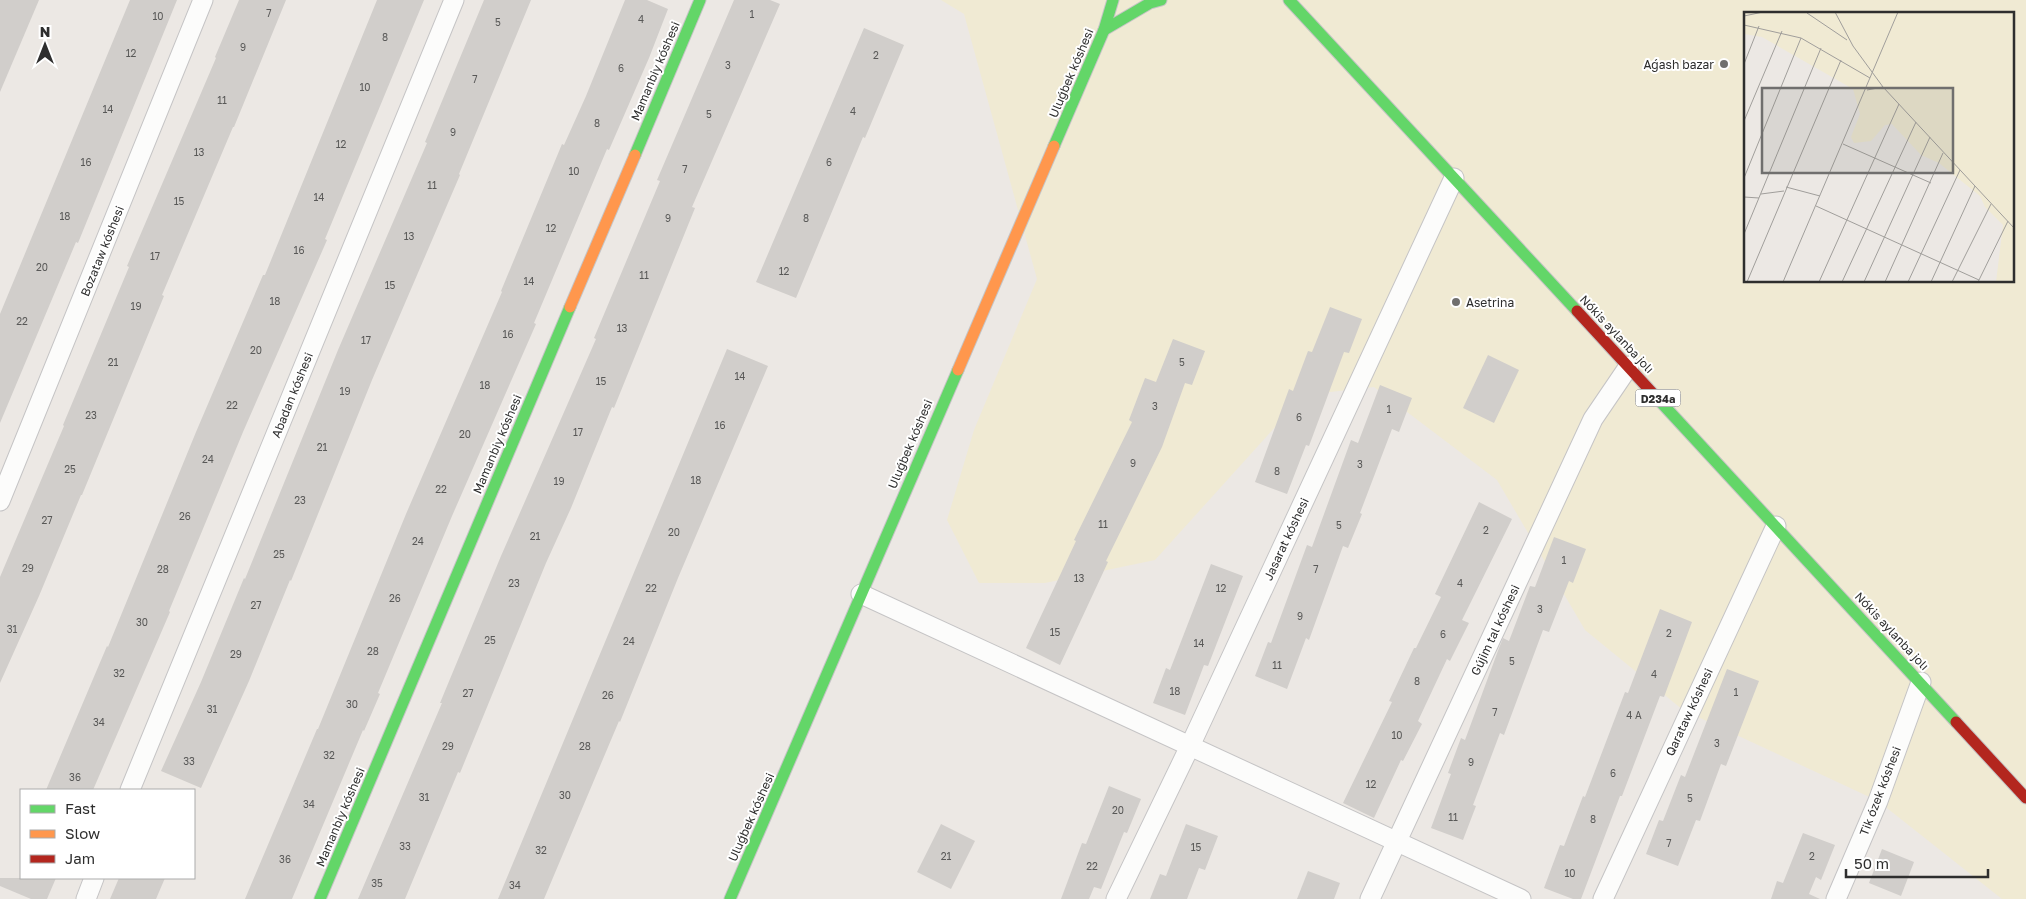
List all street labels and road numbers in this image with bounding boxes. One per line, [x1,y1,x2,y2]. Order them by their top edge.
street label: Mamanbiy kóshesi [627,19,683,123]
street label: Uluǵbek kóshesi [1045,26,1097,120]
street label: Bozataw kóshesi [77,204,127,298]
street label: Nókis aylanba jolı [1577,292,1657,376]
street label: Abadan kóshesi [268,350,316,440]
road number: D234a [1636,389,1680,406]
street label: Mamanbiy kóshesi [469,392,525,496]
street label: Uluǵbek kóshesi [884,397,936,491]
street label: Jasarat kóshesi [1260,495,1312,583]
street label: Gújim tal kóshesi [1467,582,1523,678]
street label: Nókis aylanba jolı [1852,589,1932,673]
street label: Qarataw kóshesi [1662,666,1716,758]
street label: Tik ózek kóshesi [1856,744,1904,838]
street label: Mamanbiy kóshesi [312,765,368,869]
street label: Uluǵbek kóshesi [725,770,777,864]

